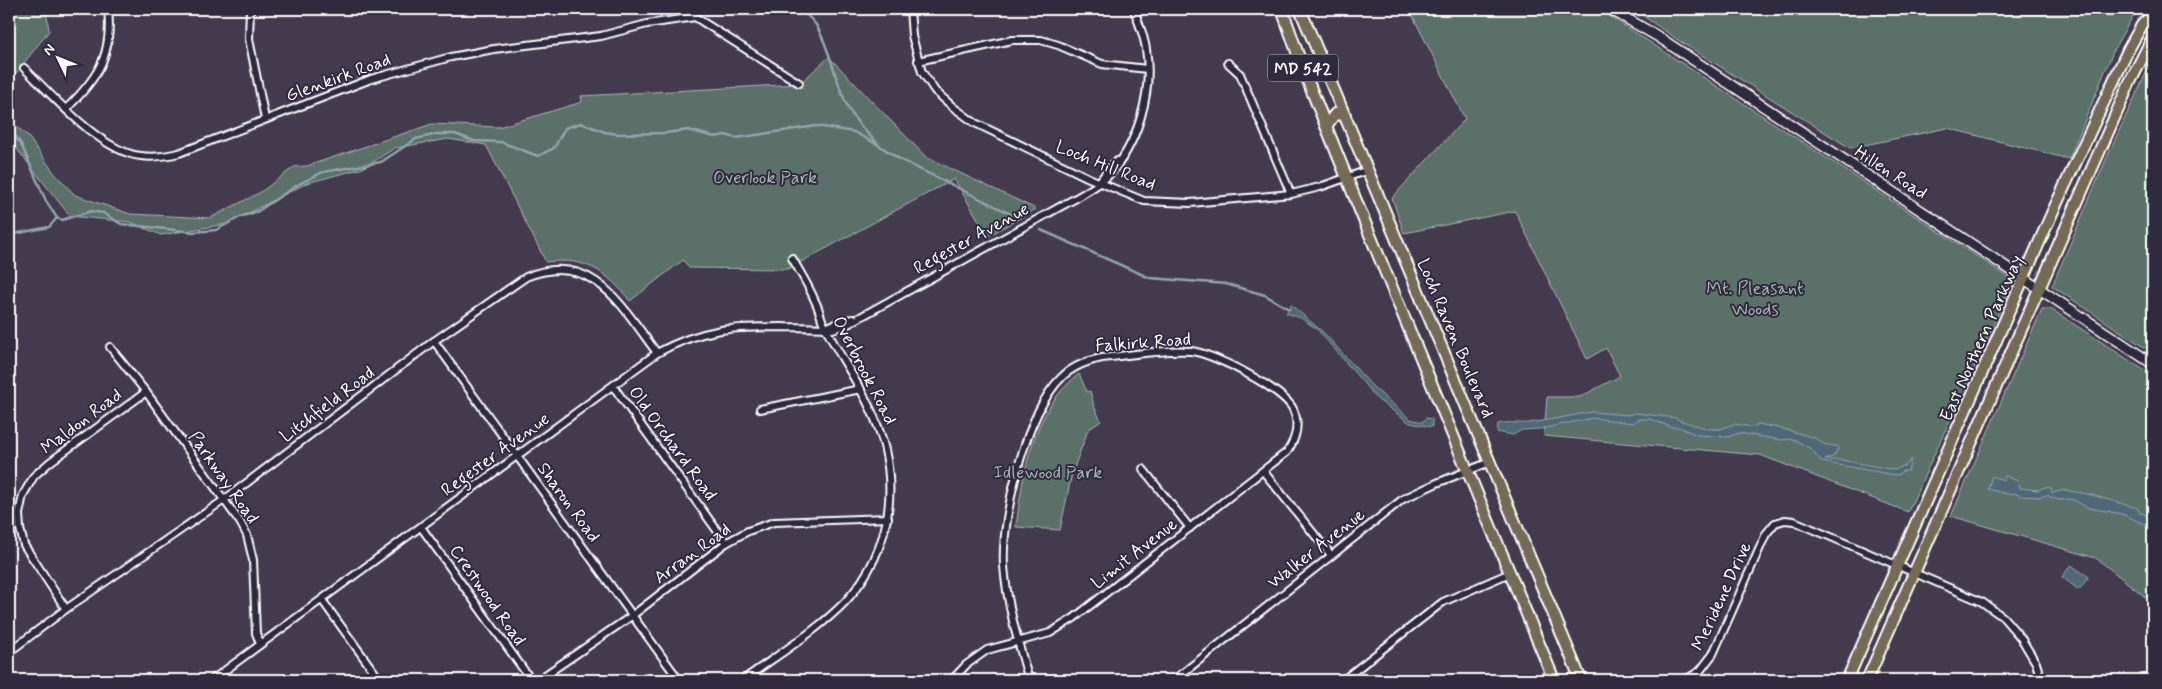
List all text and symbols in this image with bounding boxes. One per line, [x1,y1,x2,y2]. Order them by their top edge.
north arrow [32,32,82,82]
text: N [39,40,59,59]
street label: Glenkirk Road [282,48,394,108]
road number: MD 542 [1268,54,1338,82]
street label: Loch Hill Road [1052,135,1159,197]
street label: Hillen Road [1849,140,1932,205]
park label: Overlook Park [713,166,817,190]
street label: Regester Avenue [909,197,1035,282]
street label: East Northern Parkway [1934,251,2029,425]
street label: Loch Raven Boulevard [1411,255,1500,422]
park label: Mt. Pleasant Woods [1706,277,1804,322]
street label: Overbrook Road [826,312,902,429]
street label: Falkirk Road [1094,328,1192,358]
street label: Litchfield Road [275,361,380,448]
street label: Old Orchard Road [622,382,722,506]
street label: Maldon Road [36,383,127,460]
street label: Regester Avenue [437,407,556,504]
street label: Parkway Road [182,426,264,529]
street label: Sharon Road [531,458,605,547]
park label: Idlewood Park [994,461,1102,485]
street label: Walker Avenue [1263,503,1370,594]
street label: Limit Avenue [1087,513,1183,595]
street label: Arran Road [649,518,736,590]
street label: Meridene Drive [1686,538,1758,655]
street label: Crestwood Road [443,540,531,651]

